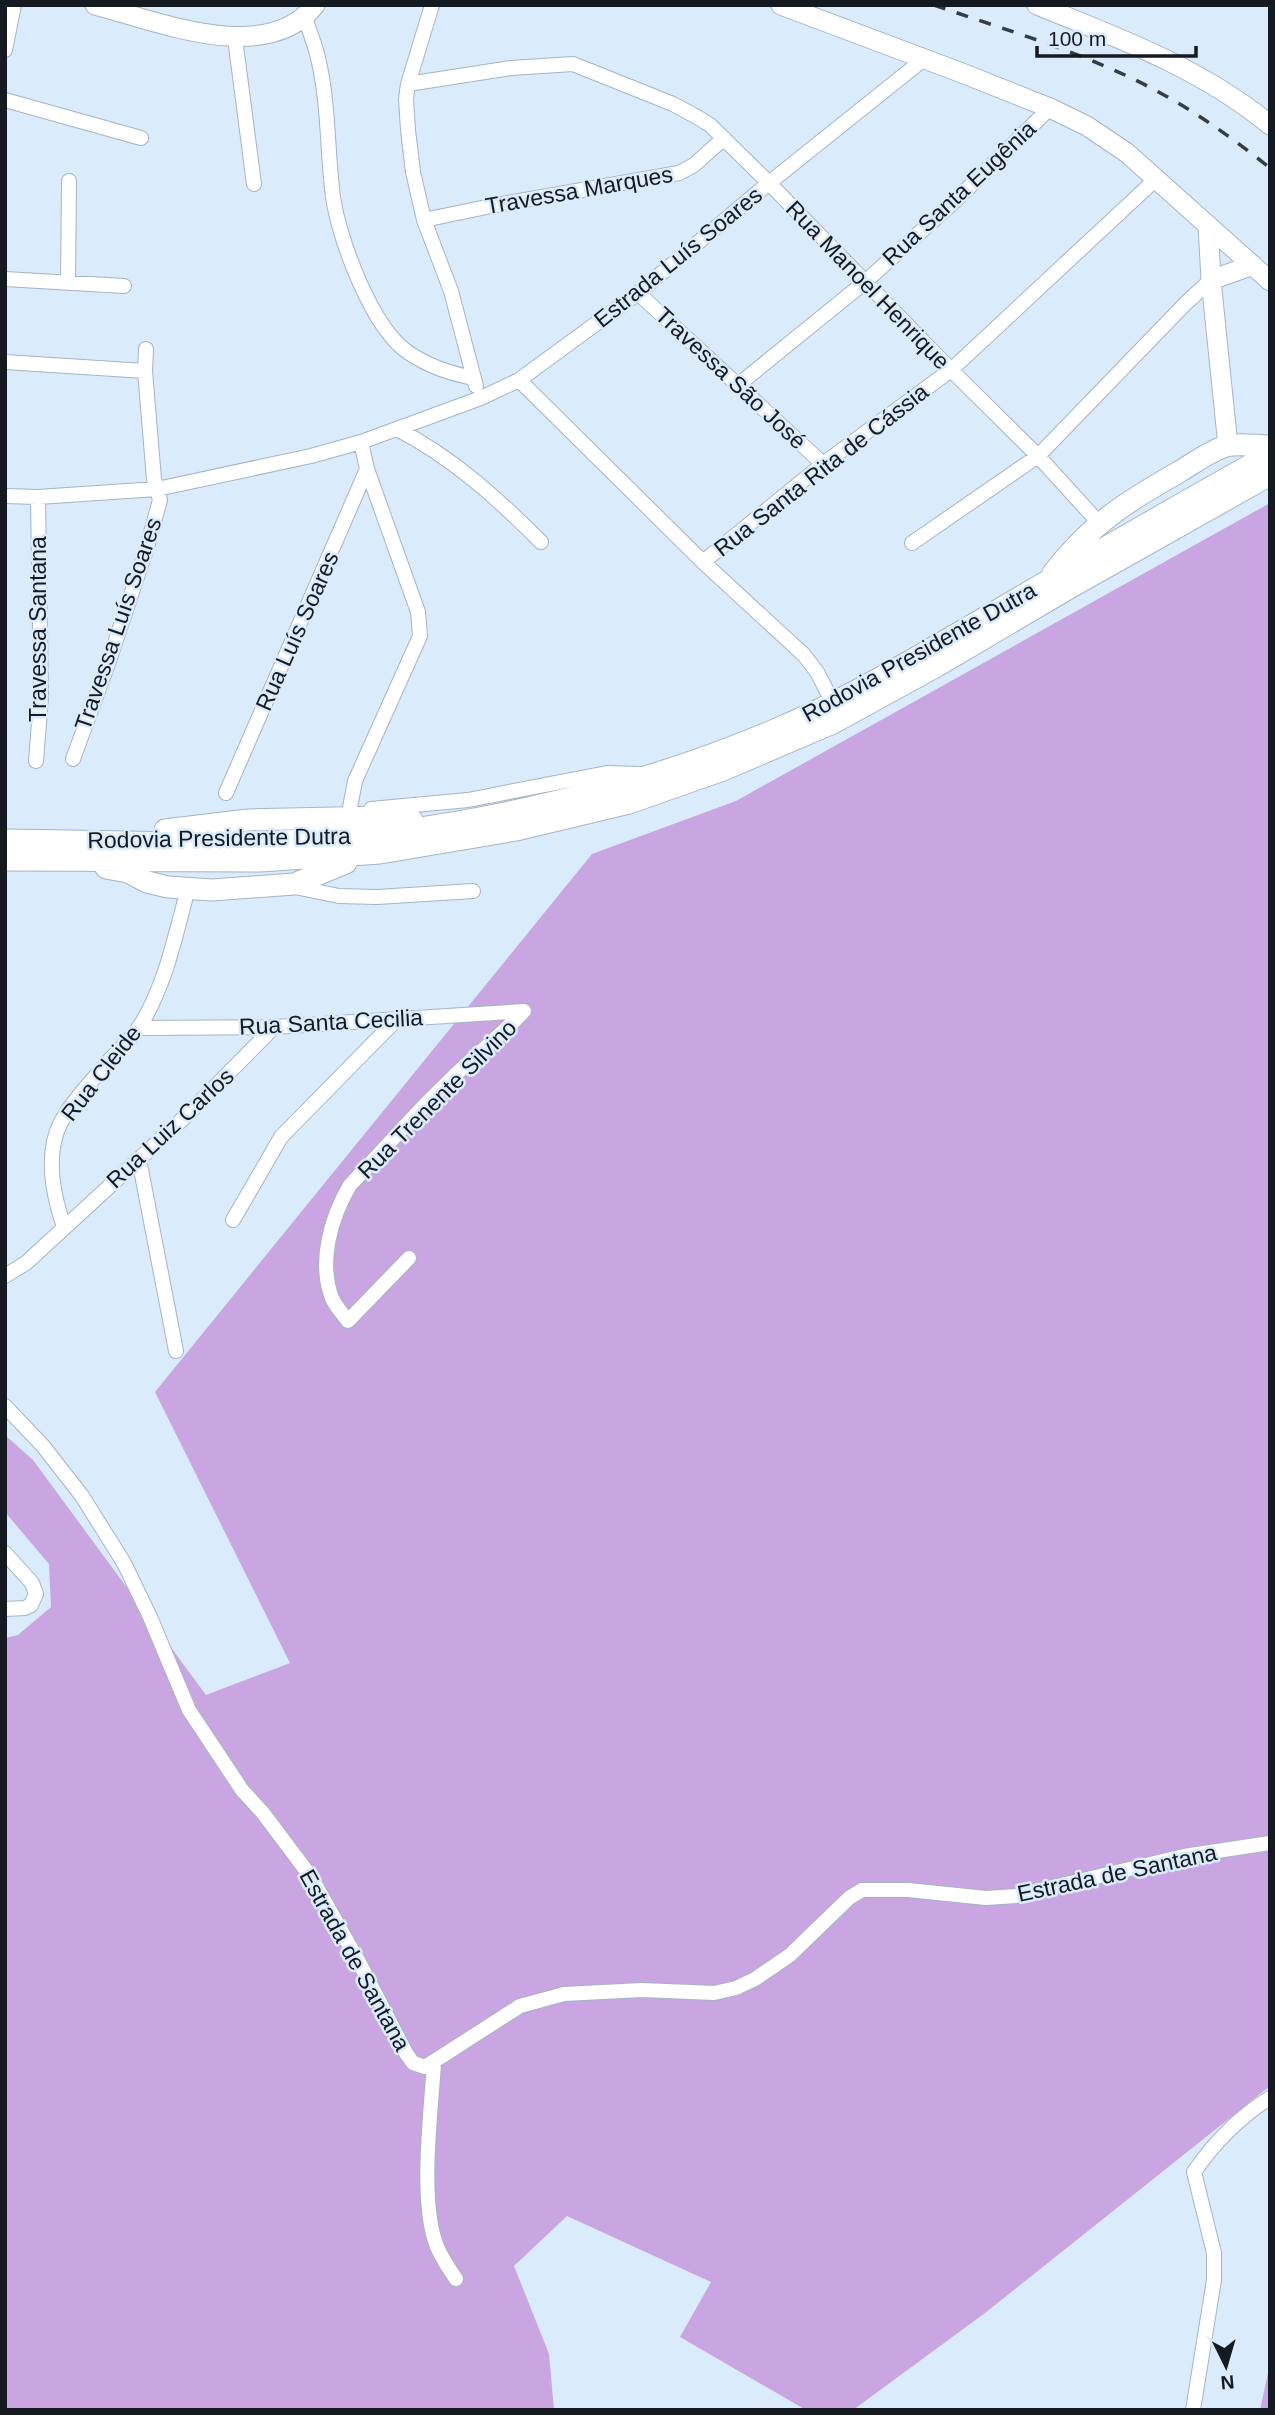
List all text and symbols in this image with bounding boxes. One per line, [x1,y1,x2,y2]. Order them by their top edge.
scale bar [1037,14,1196,58]
text: 100 m [1048,27,1106,50]
street label: Rua Santa Eugênia [877,115,1041,271]
street label: Travessa Marques [483,161,675,219]
street label: Estrada Luís Soares [589,181,767,333]
street label: Rua Manoel Henrique [781,195,955,375]
street label: Travessa São José [650,302,812,454]
street label: Rua Santa Rita de Cássia [709,378,933,562]
street label: Travessa Luís Soares [69,514,167,734]
street label: Travessa Santana [25,536,51,722]
street label: Rua Luís Soares [250,547,344,715]
street label: Rodovia Presidente Dutra [798,577,1041,727]
street label: Rodovia Presidente Dutra [87,823,351,853]
street label: Rua Santa Cecilia [238,1004,424,1040]
street label: Rua Trenente Silvino [352,1014,522,1184]
street label: Rua Cleide [56,1020,146,1126]
street label: Rua Luiz Carlos [101,1063,239,1193]
street label: Estrada de Santana [1015,1839,1219,1907]
street label: Estrada de Santana [294,1865,416,2055]
north arrow [1191,2331,1261,2401]
text: N [1220,2371,1235,2393]

